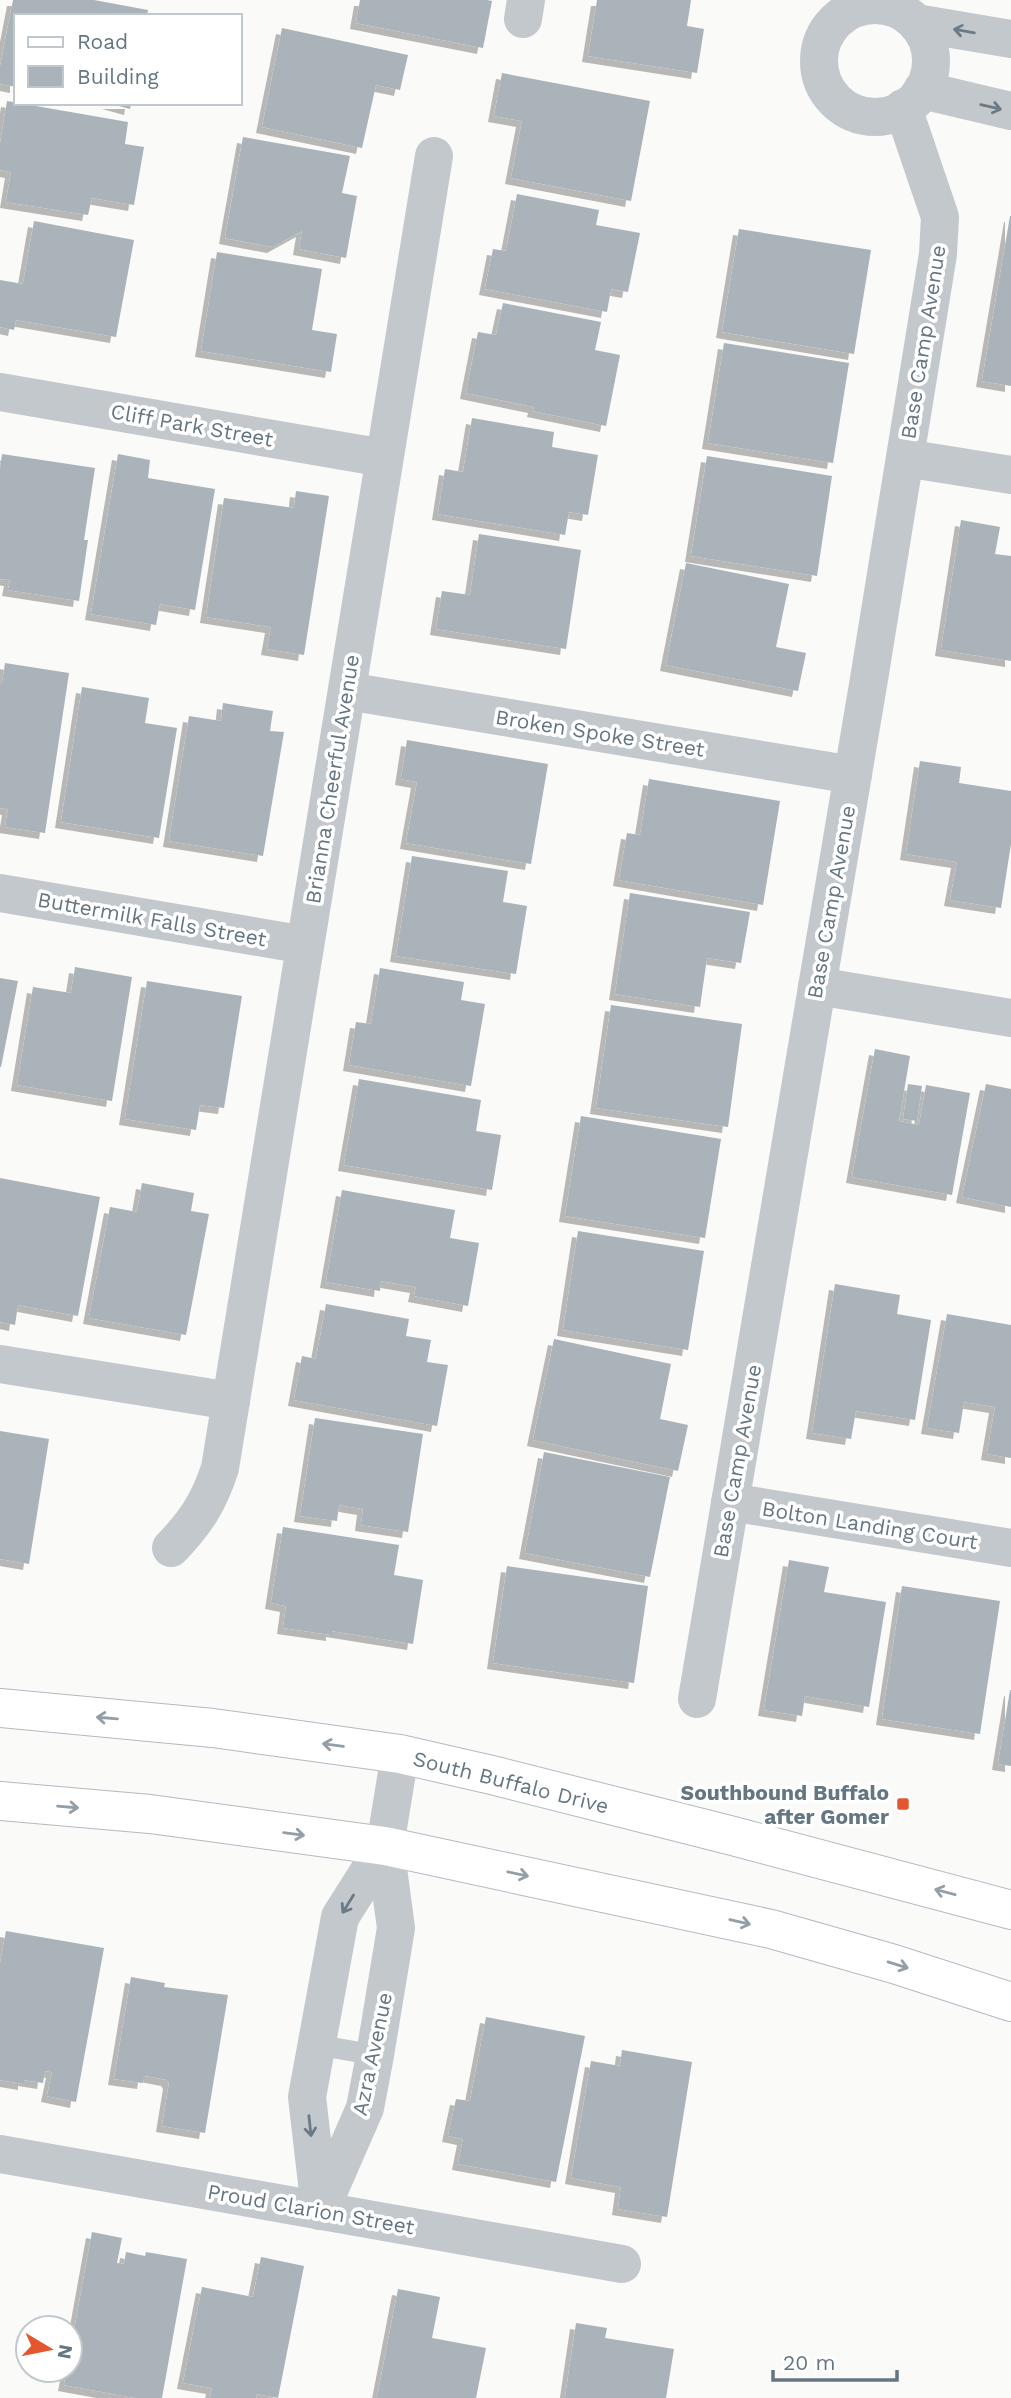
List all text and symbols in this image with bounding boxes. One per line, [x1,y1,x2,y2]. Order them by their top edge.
legend [14,14,242,105]
one-way arrow [953,24,976,37]
text: Road [77,29,128,54]
text: Building [77,64,159,89]
one-way arrow [979,101,1001,114]
street label: Base Camp Avenue [895,243,951,441]
street label: Cliff Park Street [109,398,275,452]
street label: Brianna Cheerful Avenue [300,653,364,905]
street label: Broken Spoke Street [494,704,707,762]
street label: Base Camp Avenue [802,803,860,1001]
street label: Buttermilk Falls Street [36,887,269,952]
street label: Base Camp Avenue [708,1362,766,1560]
street label: Bolton Landing Court [760,1496,980,1554]
one-way arrow [96,1711,119,1724]
one-way arrow [322,1738,344,1751]
street label: South Buffalo Drive [411,1746,611,1818]
place label: Southbound Buffalo after Gomer [681,1780,889,1829]
marker: Southbound Buffalo after Gomer [895,1796,911,1812]
one-way arrow [56,1801,79,1814]
one-way arrow [282,1828,305,1841]
one-way arrow [506,1867,529,1881]
one-way arrow [934,1885,957,1898]
one-way arrow [341,1894,356,1913]
one-way arrow [728,1915,751,1929]
one-way arrow [887,1960,909,1973]
street label: Azra Avenue [347,1990,397,2118]
one-way arrow [304,2114,317,2137]
street label: Proud Clarion Street [206,2178,417,2240]
north arrow [14,2314,84,2384]
scale bar [773,2338,897,2382]
text: N [53,2343,78,2361]
text: 20 m [783,2350,835,2375]

